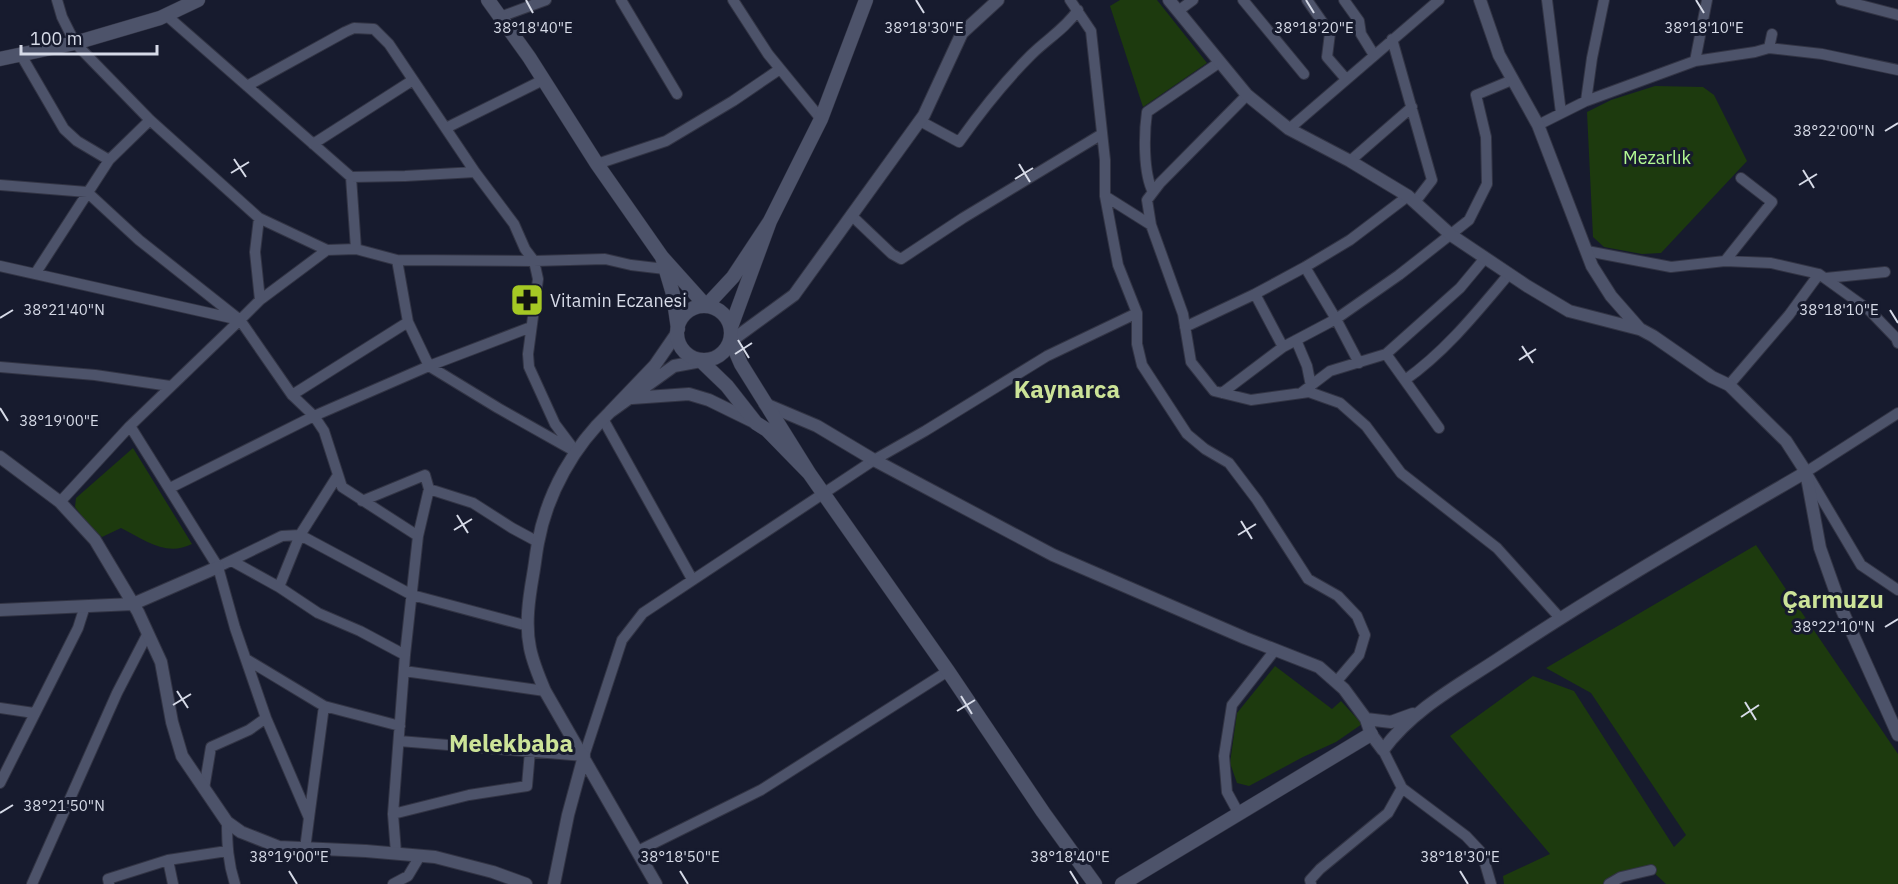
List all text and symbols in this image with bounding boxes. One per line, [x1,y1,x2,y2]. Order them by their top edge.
scale bar [21,18,158,56]
text: 38°18'40"E [493,18,573,37]
text: 38°18'30"E [884,18,964,37]
text: 38°18'20"E [1274,18,1354,37]
text: 38°18'10"E [1664,18,1744,37]
text: 100 m [30,27,82,50]
text: 38°22'00"N [1793,121,1875,140]
park label: Mezarlık [1623,146,1691,169]
pharmacy icon: Vitamin Eczanesi [509,282,545,318]
place label: Vitamin Eczanesi [550,289,687,312]
text: 38°21'40"N [23,300,105,319]
text: 38°18'10"E [1799,300,1879,319]
district label: Kaynarca [1014,373,1120,405]
text: 38°19'00"E [19,411,99,430]
district label: Çarmuzu [1782,583,1884,615]
text: 38°22'10"N [1793,617,1875,636]
district label: Melekbaba [449,727,573,759]
text: 38°21'50"N [23,796,105,815]
text: 38°19'00"E [249,847,329,866]
text: 38°18'50"E [640,847,720,866]
text: 38°18'40"E [1030,847,1110,866]
text: 38°18'30"E [1420,847,1500,866]

